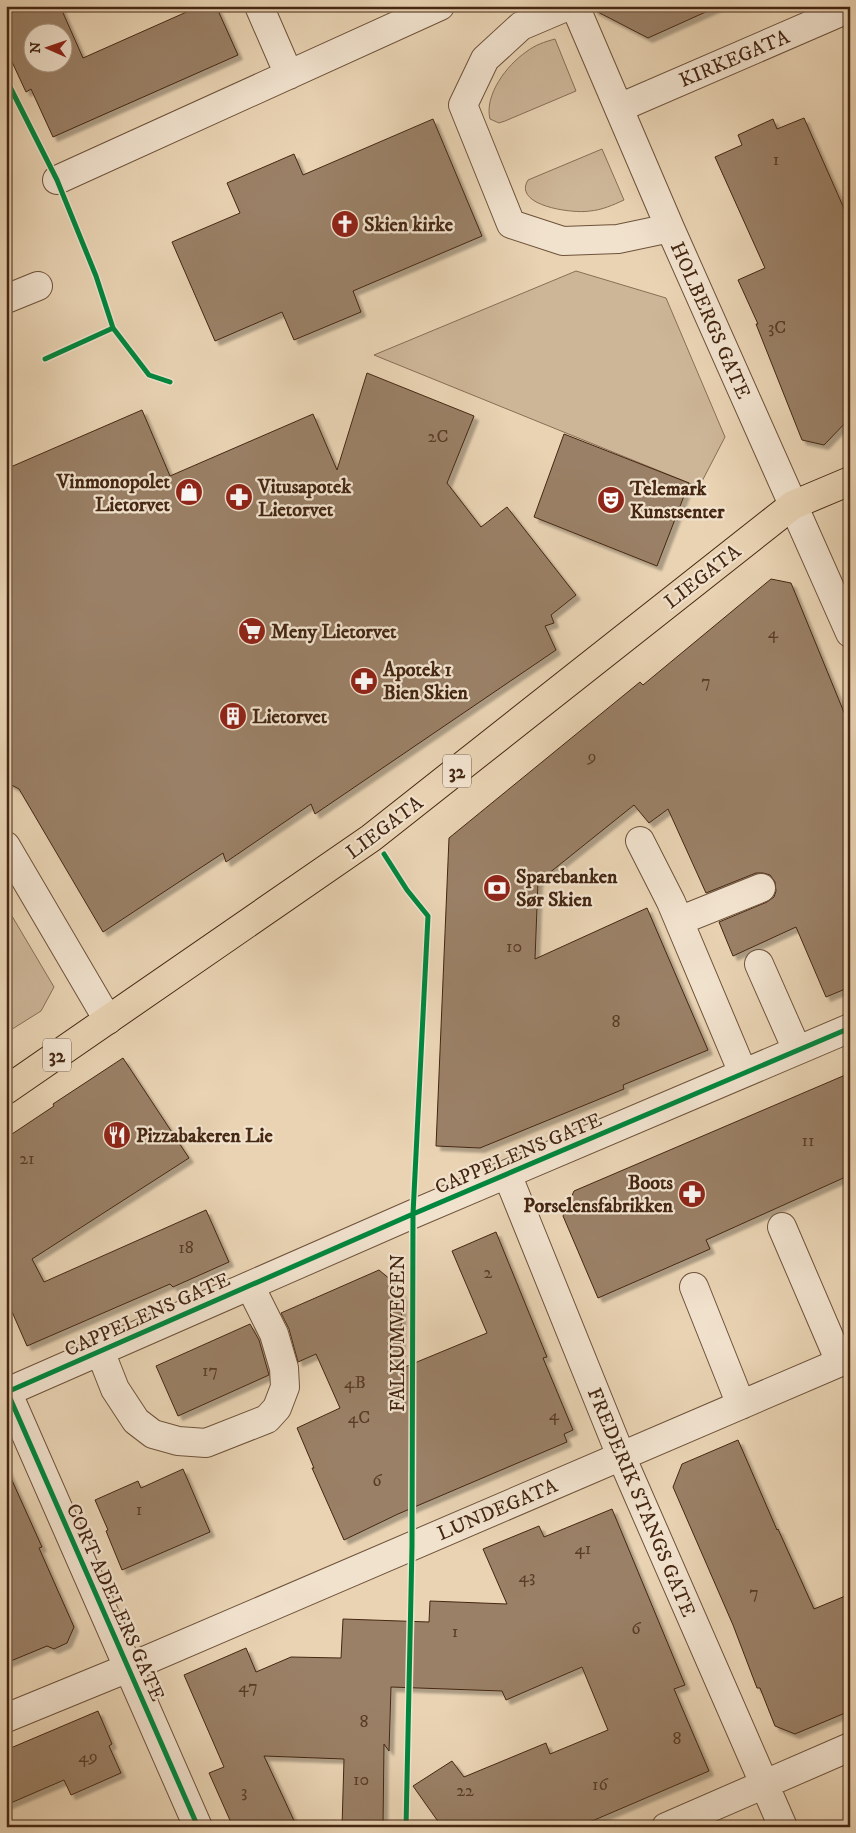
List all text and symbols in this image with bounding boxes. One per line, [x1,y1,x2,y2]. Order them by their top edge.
north arrow [22,22,72,72]
street label: KIRKEGATA [676,25,794,94]
text: N [27,41,45,54]
house number: 1 [773,149,779,171]
church icon: Skien kirke [330,209,360,239]
place label: Skien kirke [364,213,454,238]
street label: HOLBERGS GATE [664,238,755,403]
house number: 3C [768,317,786,339]
house number: 2C [428,426,448,448]
place label: Vinmonopolet Lietorvet [56,470,171,518]
place label: Vitusapotek Lietorvet [257,475,352,523]
shop icon: Vinmonopolet Lietorvet [174,477,204,507]
place label: Telemark Kunstsenter [629,477,725,525]
pharmacy icon: Vitusapotek Lietorvet [224,482,254,512]
theatre icon: Telemark Kunstsenter [596,485,626,515]
street label: LIEGATA [660,539,746,615]
supermarket icon: Meny Lietorvet [237,616,267,646]
place label: Meny Lietorvet [271,620,397,645]
house number: 4 [768,622,779,644]
place label: Apotek 1 Bien Skien [382,658,469,706]
pharmacy icon: Apotek 1 Bien Skien [349,666,379,696]
house number: 7 [701,671,711,693]
building icon: Lietorvet [218,701,248,731]
place label: Lietorvet [252,705,328,730]
house number: 9 [587,746,596,768]
road number: 32 [443,754,471,788]
street label: LIEGATA [341,791,429,865]
place label: Sparebanken Sør Skien [516,865,618,913]
bank icon: Sparebanken Sør Skien [482,873,512,903]
house number: 10 [506,936,522,958]
house number: 8 [611,1011,621,1033]
road number: 32 [43,1038,71,1072]
street label: CAPPELENS GATE [432,1108,606,1201]
restaurant icon: Pizzabakeren Lie [102,1120,132,1150]
place label: Pizzabakeren Lie [136,1124,274,1149]
house number: 11 [801,1130,815,1152]
house number: 21 [19,1148,35,1170]
place label: Boots Porselensfabrikken [523,1171,674,1219]
pharmacy icon: Boots Porselensfabrikken [677,1179,707,1209]
house number: 18 [178,1237,194,1259]
street label: FALKUMVEGEN [386,1254,411,1412]
house number: 2 [484,1262,493,1284]
street label: CAPPELENS GATE [61,1268,234,1363]
house number: 17 [202,1360,218,1382]
house number: 4B [344,1372,366,1394]
street label: FREDERIK STANGS GATE [581,1384,700,1621]
house number: 4 [549,1404,560,1426]
house number: 4C [348,1407,370,1429]
house number: 6 [372,1470,382,1492]
street label: LUNDEGATA [434,1474,562,1547]
house number: 1 [136,1499,142,1521]
street label: CORT ADELERS GATE [60,1500,170,1705]
house number: 41 [575,1538,591,1560]
house number: 43 [518,1566,536,1588]
house number: 7 [749,1582,759,1604]
house number: 6 [631,1618,641,1640]
house number: 1 [452,1621,458,1643]
house number: 47 [238,1676,258,1698]
house number: 8 [359,1711,369,1733]
house number: 8 [672,1728,682,1750]
house number: 49 [78,1746,98,1768]
house number: 10 [353,1769,369,1791]
house number: 16 [592,1774,609,1796]
house number: 22 [456,1780,474,1802]
house number: 3 [241,1781,247,1803]

